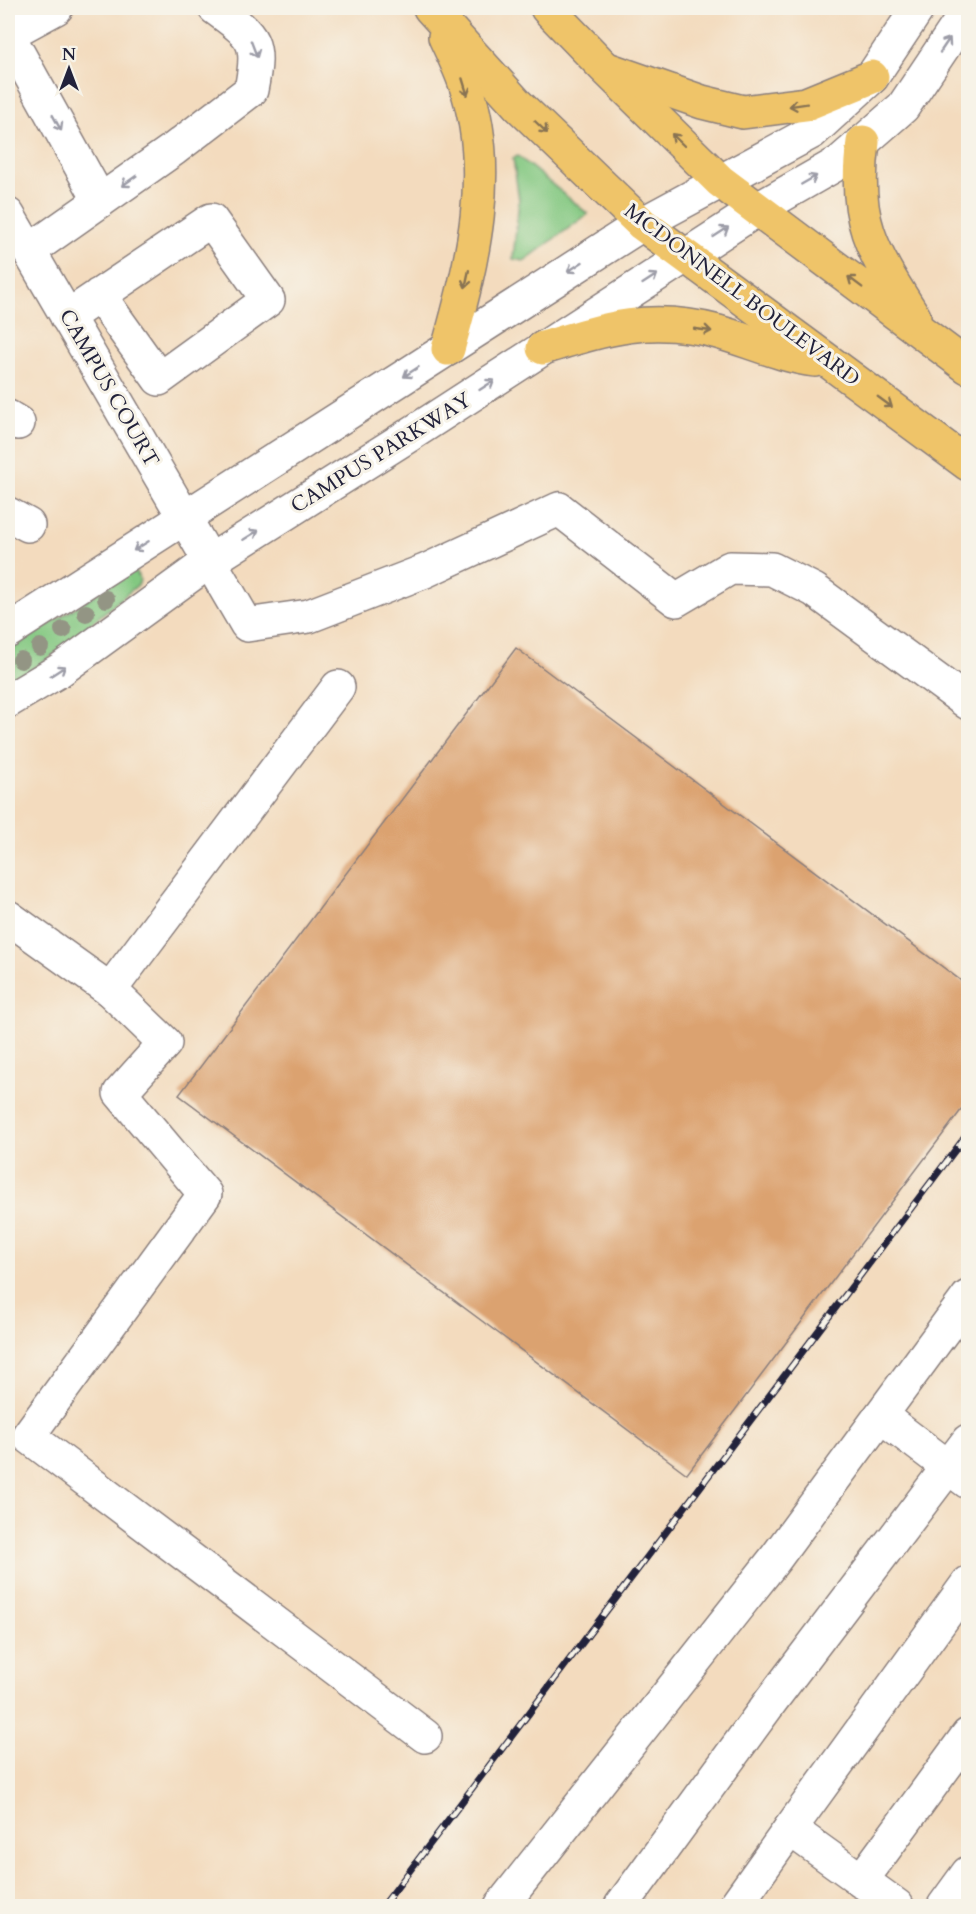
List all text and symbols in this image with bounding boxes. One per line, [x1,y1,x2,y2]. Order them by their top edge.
one-way arrow [939,37,951,53]
north arrow [39,39,99,99]
one-way arrow [249,39,260,58]
text: N [62,44,76,66]
one-way arrow [461,77,472,96]
one-way arrow [788,100,808,111]
one-way arrow [51,114,63,131]
one-way arrow [534,120,549,134]
one-way arrow [671,133,686,147]
one-way arrow [800,174,817,186]
one-way arrow [122,175,138,187]
street label: MCDONNELL BOULEVARD [618,197,866,393]
one-way arrow [712,226,729,238]
one-way arrow [567,261,584,273]
one-way arrow [461,269,472,288]
one-way arrow [642,272,659,285]
one-way arrow [847,275,863,288]
street label: CAMPUS COURT [52,304,166,472]
one-way arrow [692,324,712,335]
one-way arrow [403,367,420,379]
one-way arrow [478,379,495,391]
street label: CAMPUS PARKWAY [285,385,477,520]
one-way arrow [876,396,892,408]
one-way arrow [243,528,260,541]
one-way arrow [133,541,150,553]
one-way arrow [49,664,66,677]

